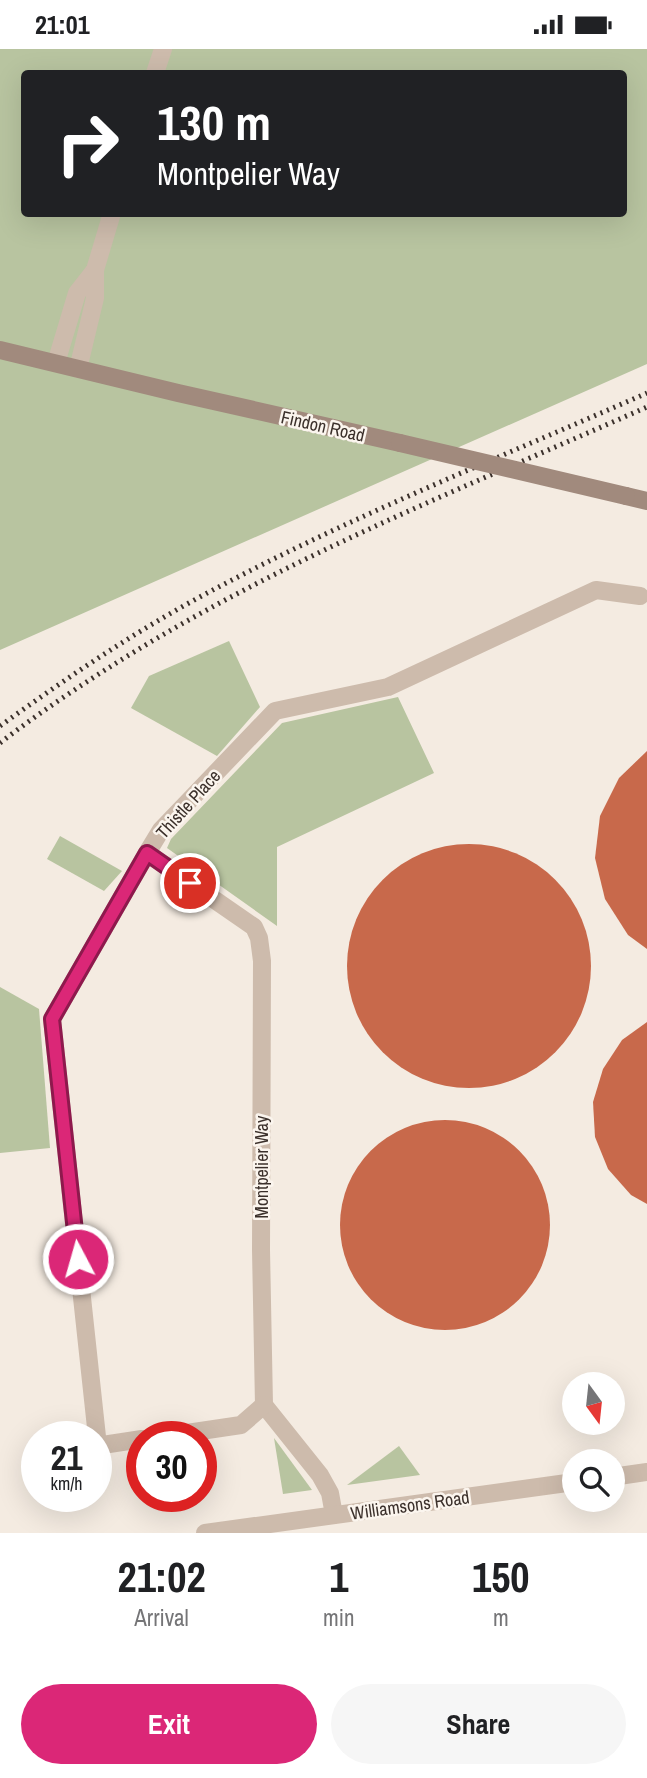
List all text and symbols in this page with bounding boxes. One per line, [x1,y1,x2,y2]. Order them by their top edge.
text: 21:01 [35,7,90,42]
text: 130 m [157,89,271,155]
icon: right [42,98,133,189]
text: Montpelier Way [157,152,340,195]
street label: Findon Road [279,404,367,448]
street label: Thistle Place [150,764,226,844]
pin [160,853,220,913]
icon: arrive [171,864,209,902]
street label: Montpelier Way [249,1115,274,1218]
position arrow [41,1222,115,1296]
north arrow [562,1372,625,1435]
map controls [562,1372,625,1512]
speed limit sign: 30 [126,1421,217,1512]
text: 21 [51,1434,82,1481]
button: search [562,1449,625,1512]
text: km/h [51,1471,83,1496]
street label: Williamsons Road [349,1484,471,1526]
text: 21:02 [118,1549,206,1605]
text: 1 [329,1549,348,1605]
text: 150 [472,1549,530,1605]
text: Arrival [134,1602,189,1633]
text: min [323,1602,355,1633]
text: m [493,1602,509,1633]
button: Exit [21,1684,317,1764]
button: Share [331,1684,626,1764]

